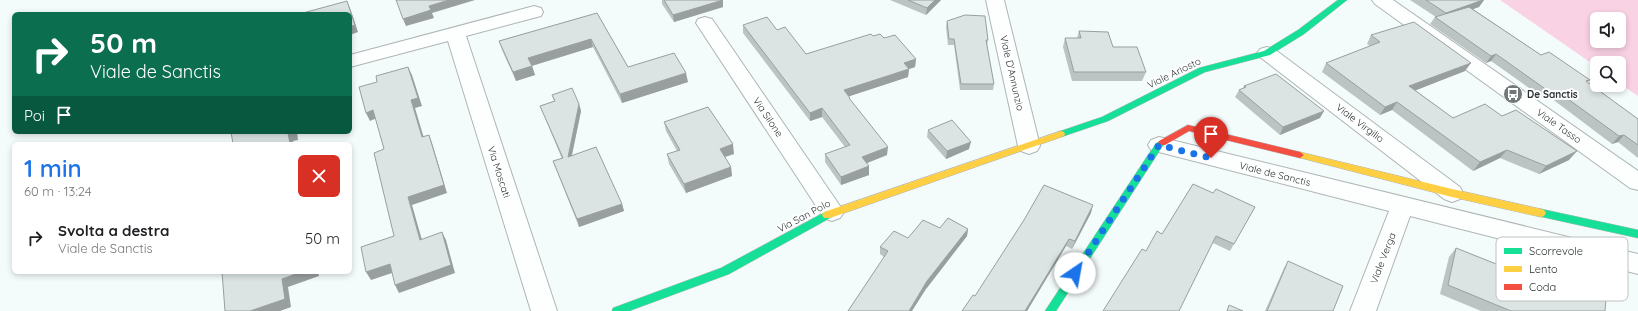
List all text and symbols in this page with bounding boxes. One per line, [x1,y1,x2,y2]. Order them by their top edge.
map controls [1590,12,1626,92]
button: sound [1590,12,1626,48]
text: 50 m [90,25,157,60]
icon: right [24,28,76,80]
street label: Viale D'Annunzio [997,34,1027,112]
street label: Viale Ariosto [1145,54,1203,92]
button: search [1590,56,1626,92]
text: Viale de Sanctis [90,60,221,83]
bus stop icon: De Sanctis [1502,83,1524,105]
place label: De Sanctis [1527,88,1578,101]
street label: Via Silone [750,95,786,140]
street label: Viale Virgilio [1333,101,1387,145]
icon: arrive [53,104,75,126]
text: Poi [24,106,45,125]
street label: Viale Tasso [1534,106,1584,146]
pin [1194,117,1228,158]
icon: arrive [1200,123,1222,145]
street label: Via Moscati [485,145,513,199]
text: 1 min [24,153,82,183]
button: close [298,155,340,197]
street label: Viale de Sanctis [1238,159,1312,189]
text: 60 m · 13:24 [24,183,92,199]
street label: Via San Polo [775,197,833,235]
text: Svolta a destra [58,221,169,240]
icon: right [24,227,46,249]
text: 50 m [305,229,340,248]
street label: Viale Verga [1367,231,1399,285]
legend [1496,237,1628,301]
text: Viale de Sanctis [58,240,153,256]
text: Scorrevole [1529,244,1583,258]
position arrow [1054,252,1096,294]
text: Lento [1529,262,1558,276]
text: Coda [1529,280,1556,294]

